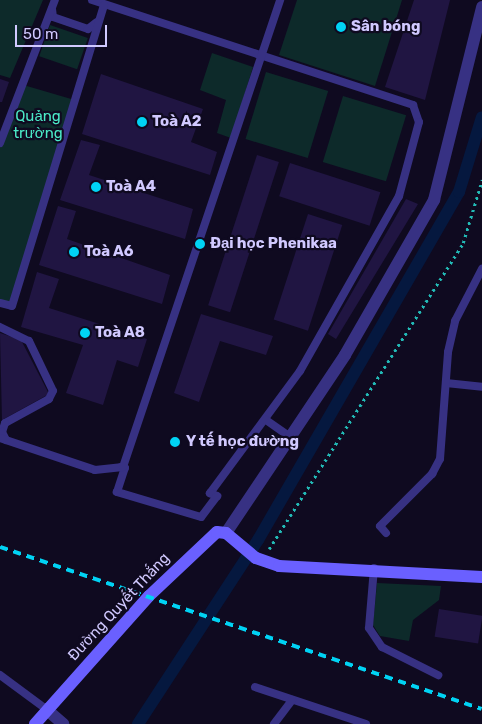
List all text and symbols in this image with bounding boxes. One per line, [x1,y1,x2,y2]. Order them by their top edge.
scale bar [18,15,110,47]
place label: Sân bóng [351,18,420,36]
marker: Sân bóng [335,21,347,33]
text: 50 m [23,25,58,43]
park label: Quảng trường [13,107,63,142]
place label: Toà A2 [152,113,202,131]
marker: Toà A2 [136,116,148,128]
place label: Toà A4 [106,178,156,196]
marker: Toà A4 [90,181,102,193]
place label: Đại học Phenikaa [210,235,337,253]
marker: Đại học Phenikaa [194,238,206,250]
place label: Toà A6 [84,243,134,261]
marker: Toà A6 [68,246,80,258]
place label: Toà A8 [95,324,145,342]
marker: Toà A8 [79,327,91,339]
place label: Y tế học đường [186,433,300,451]
marker: Y tế học đường [168,435,182,449]
street label: Đường Quyết Thắng [64,549,174,665]

